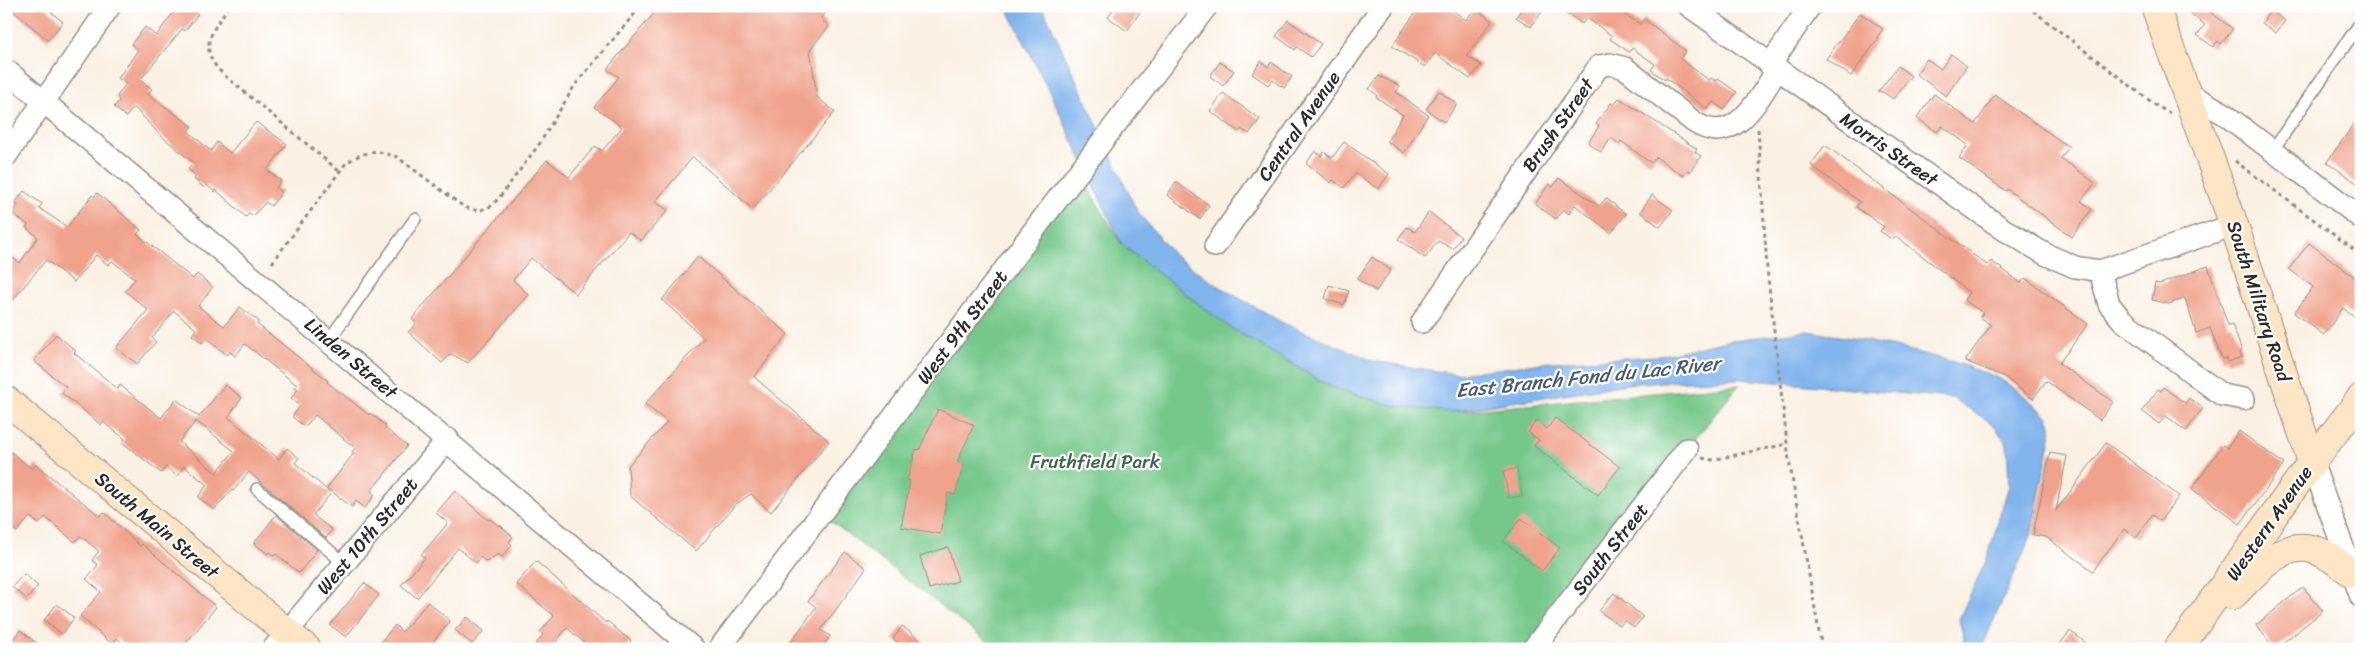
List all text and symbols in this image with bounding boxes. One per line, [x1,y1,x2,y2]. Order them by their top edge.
street label: Central Avenue [1249,64,1350,188]
street label: Brush Street [1513,70,1603,179]
street label: Morris Street [1833,103,1946,196]
street label: South Military Road [2217,216,2301,388]
street label: West 9th Street [908,263,1016,391]
street label: Linden Street [297,309,406,408]
water label: East Branch Fond du Lac River [1454,345,1726,408]
park label: Fruthfield Park [1030,445,1161,478]
street label: Western Avenue [2217,458,2321,588]
street label: South Main Street [87,463,228,588]
street label: West 10th Street [308,470,426,602]
street label: South Street [1563,495,1657,603]

